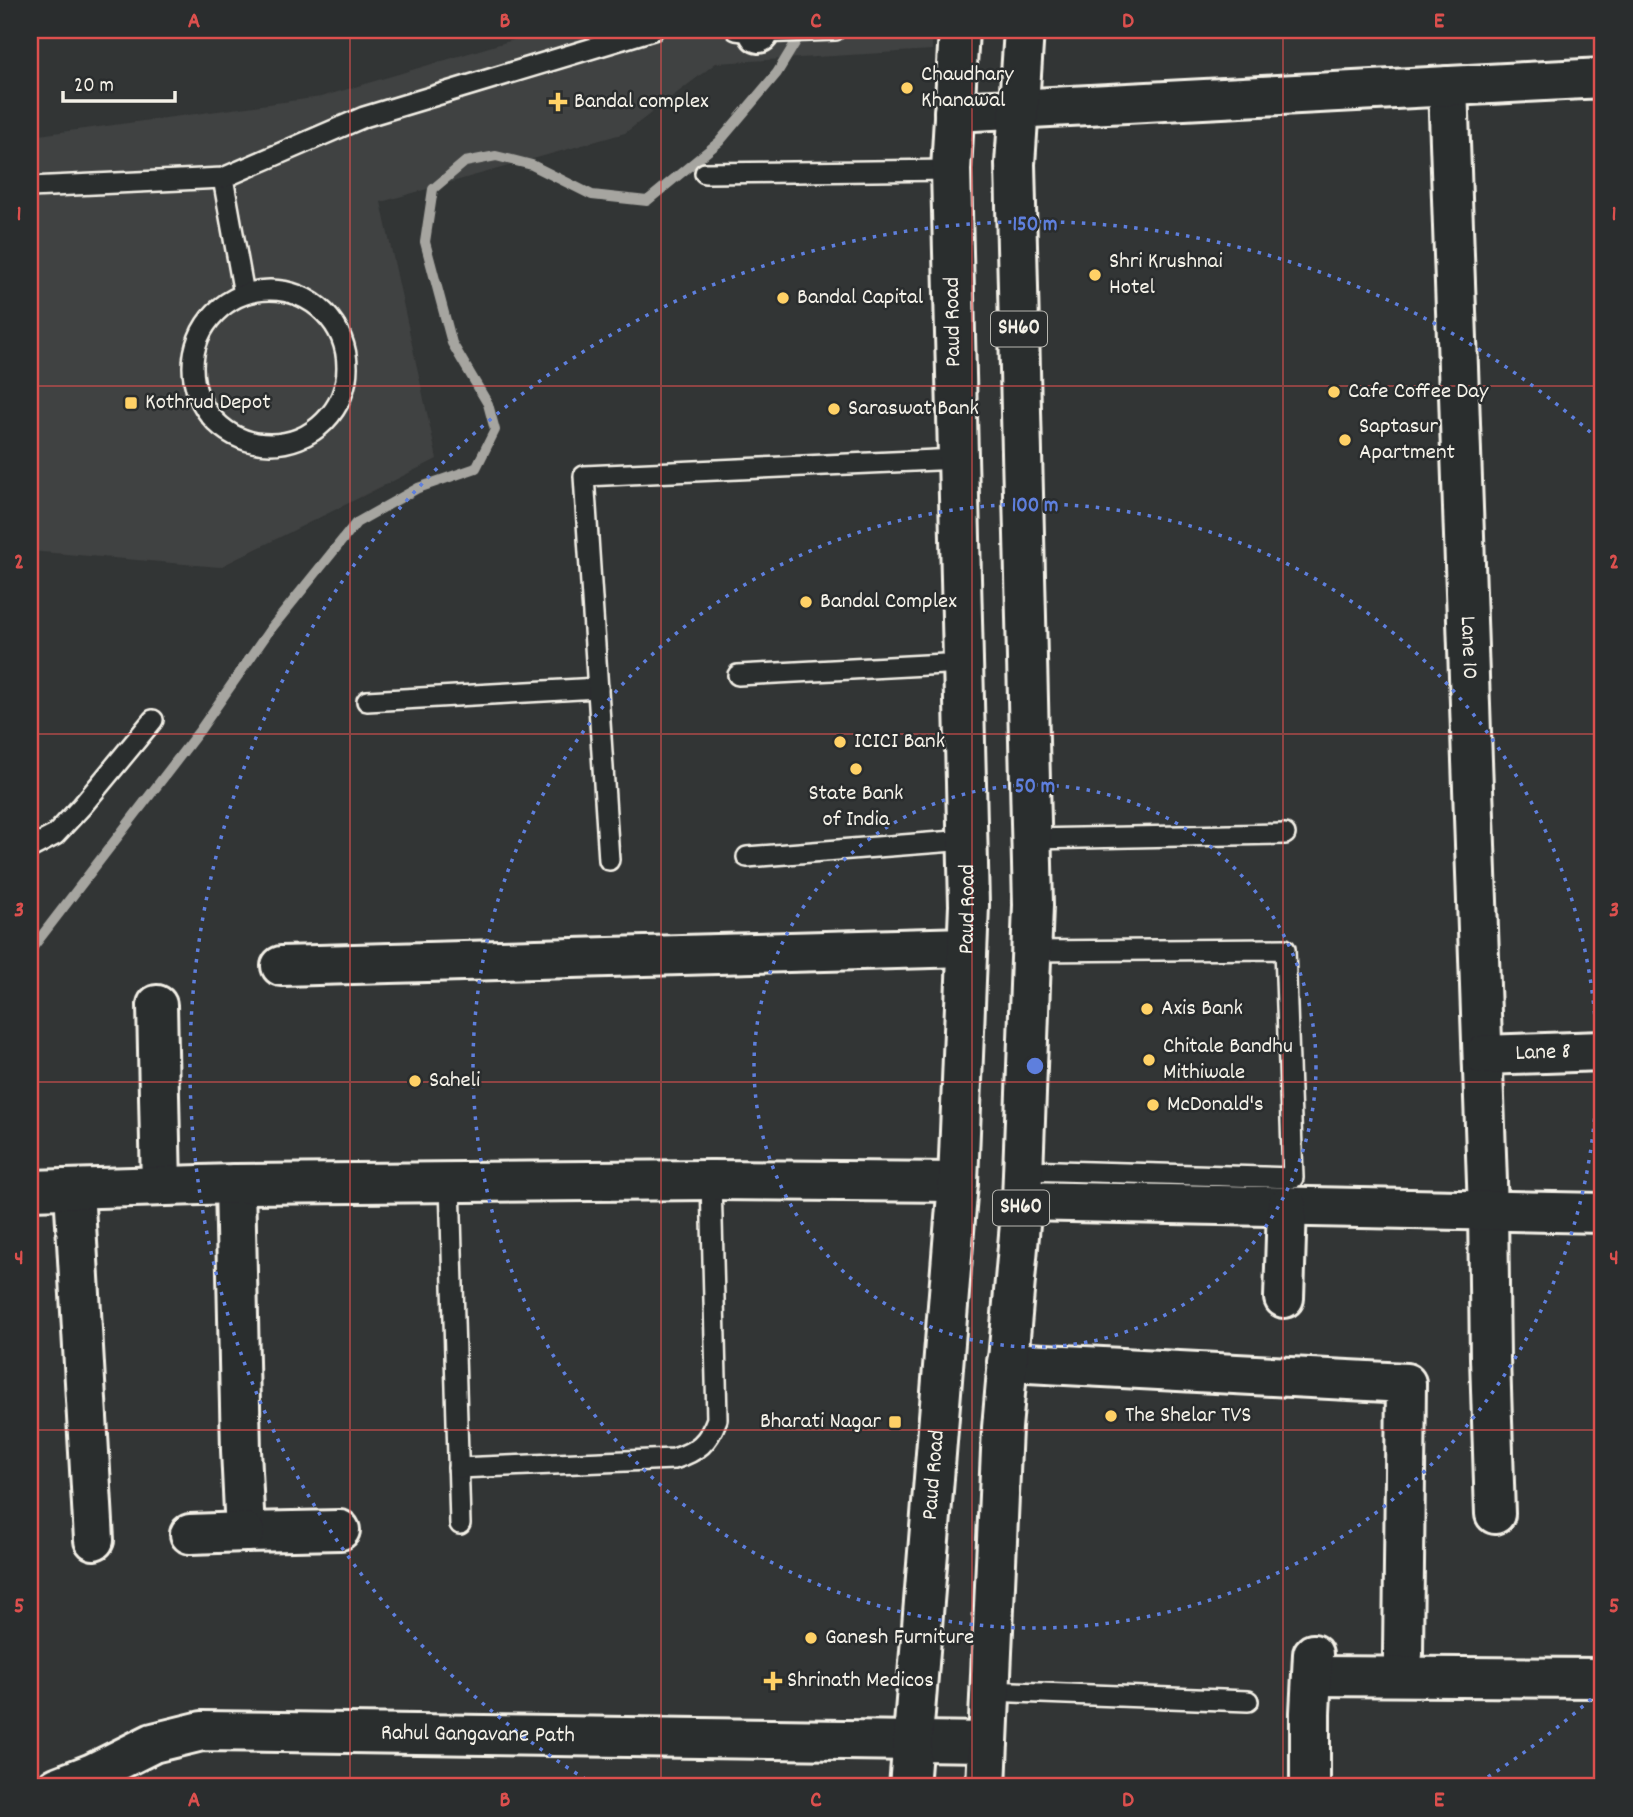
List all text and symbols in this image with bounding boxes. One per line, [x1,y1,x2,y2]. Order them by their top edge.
text: A [188,6,200,39]
text: B [500,6,511,39]
text: C [810,6,822,39]
text: D [1122,6,1134,39]
text: E [1434,6,1445,39]
place label: Chaudhary Khanawal [921,59,1014,118]
scale bar [63,60,175,104]
text: 20 m [74,72,114,102]
marker: Chaudhary Khanawal [899,80,915,96]
place label: Bandal complex [574,86,709,119]
marker: Bandal complex [548,92,568,112]
text: 1 [16,199,22,232]
text: 1 [1611,199,1617,232]
text: 150 m [1012,211,1058,241]
place label: Shri Krushnai Hotel [1109,246,1223,305]
marker: Shri Krushnai Hotel [1087,267,1103,283]
street label: Paud Road [937,277,971,367]
place label: Bandal Capital [797,282,924,315]
marker: Bandal Capital [775,290,791,306]
road number: SH60 [991,312,1047,346]
place label: Cafe Coffee Day [1348,376,1489,409]
marker: Cafe Coffee Day [1326,384,1342,400]
place label: Kothrud Depot [145,387,271,420]
place label: Saraswat Bank [848,393,979,426]
marker: Kothrud Depot [123,395,139,411]
marker: Saraswat Bank [826,401,842,417]
place label: Saptasur Apartment [1359,411,1455,470]
marker: Saptasur Apartment [1337,432,1353,448]
text: 100 m [1012,492,1058,522]
text: 2 [14,547,24,580]
text: 2 [1609,547,1619,580]
place label: Bandal Complex [820,586,957,619]
marker: Bandal Complex [798,594,814,610]
street label: Lane 10 [1450,615,1486,680]
place label: ICICI Bank [854,726,945,759]
marker: ICICI Bank [832,734,848,750]
marker: State Bank of India [848,761,864,777]
text: 50 m [1015,773,1055,803]
place label: State Bank of India [808,778,904,837]
street label: Paud Road [951,864,986,955]
text: 3 [14,895,24,928]
text: 3 [1609,895,1619,928]
place label: Axis Bank [1161,993,1243,1026]
marker: Axis Bank [1139,1001,1155,1017]
place label: Chitale Bandhu Mithiwale [1163,1031,1293,1090]
street label: Lane 8 [1515,1036,1571,1070]
marker: Chitale Bandhu Mithiwale [1141,1052,1157,1068]
centre of rings [1023,1054,1047,1078]
place label: Saheli [429,1065,480,1098]
marker: Saheli [407,1073,423,1089]
place label: McDonald's [1167,1089,1264,1122]
marker: McDonald's [1145,1097,1161,1113]
road number: SH60 [993,1190,1049,1226]
text: 4 [14,1243,24,1276]
text: 4 [1609,1243,1619,1276]
place label: The Shelar TVS [1125,1400,1251,1433]
place label: Bharati Nagar [760,1406,881,1439]
marker: The Shelar TVS [1103,1408,1119,1424]
marker: Bharati Nagar [887,1414,903,1430]
street label: Paud Road [914,1429,954,1521]
text: 5 [14,1591,24,1624]
text: 5 [1609,1591,1619,1624]
place label: Ganesh Furniture [825,1622,974,1655]
marker: Ganesh Furniture [803,1630,819,1646]
place label: Shrinath Medicos [787,1665,934,1698]
marker: Shrinath Medicos [765,1673,781,1689]
street label: Rahul Gangavane Path [381,1717,575,1753]
text: A [188,1785,200,1817]
text: B [500,1785,511,1817]
text: C [810,1785,822,1817]
text: D [1122,1785,1134,1817]
text: E [1434,1785,1445,1817]

